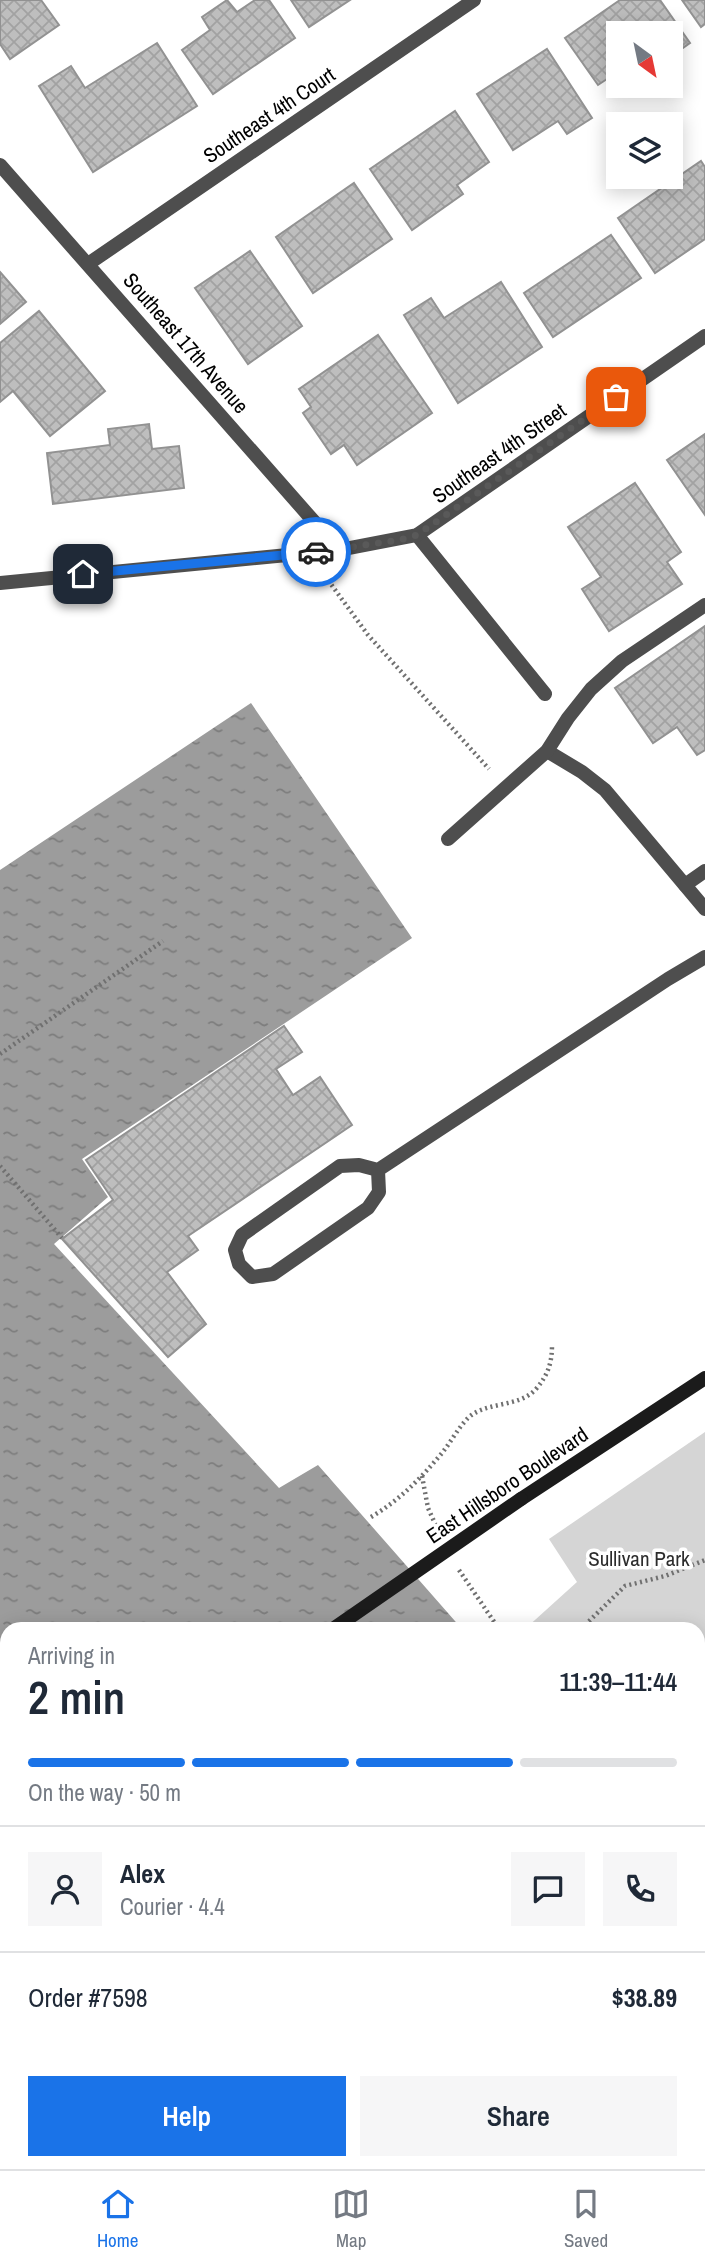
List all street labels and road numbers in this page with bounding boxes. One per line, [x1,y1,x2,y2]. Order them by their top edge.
street label: Southeast 4th Court [197,60,341,170]
street label: Southeast 17th Avenue [117,266,255,420]
street label: Southeast 4th Street [426,396,572,510]
street label: East Hillsboro Boulevard [420,1420,594,1550]

